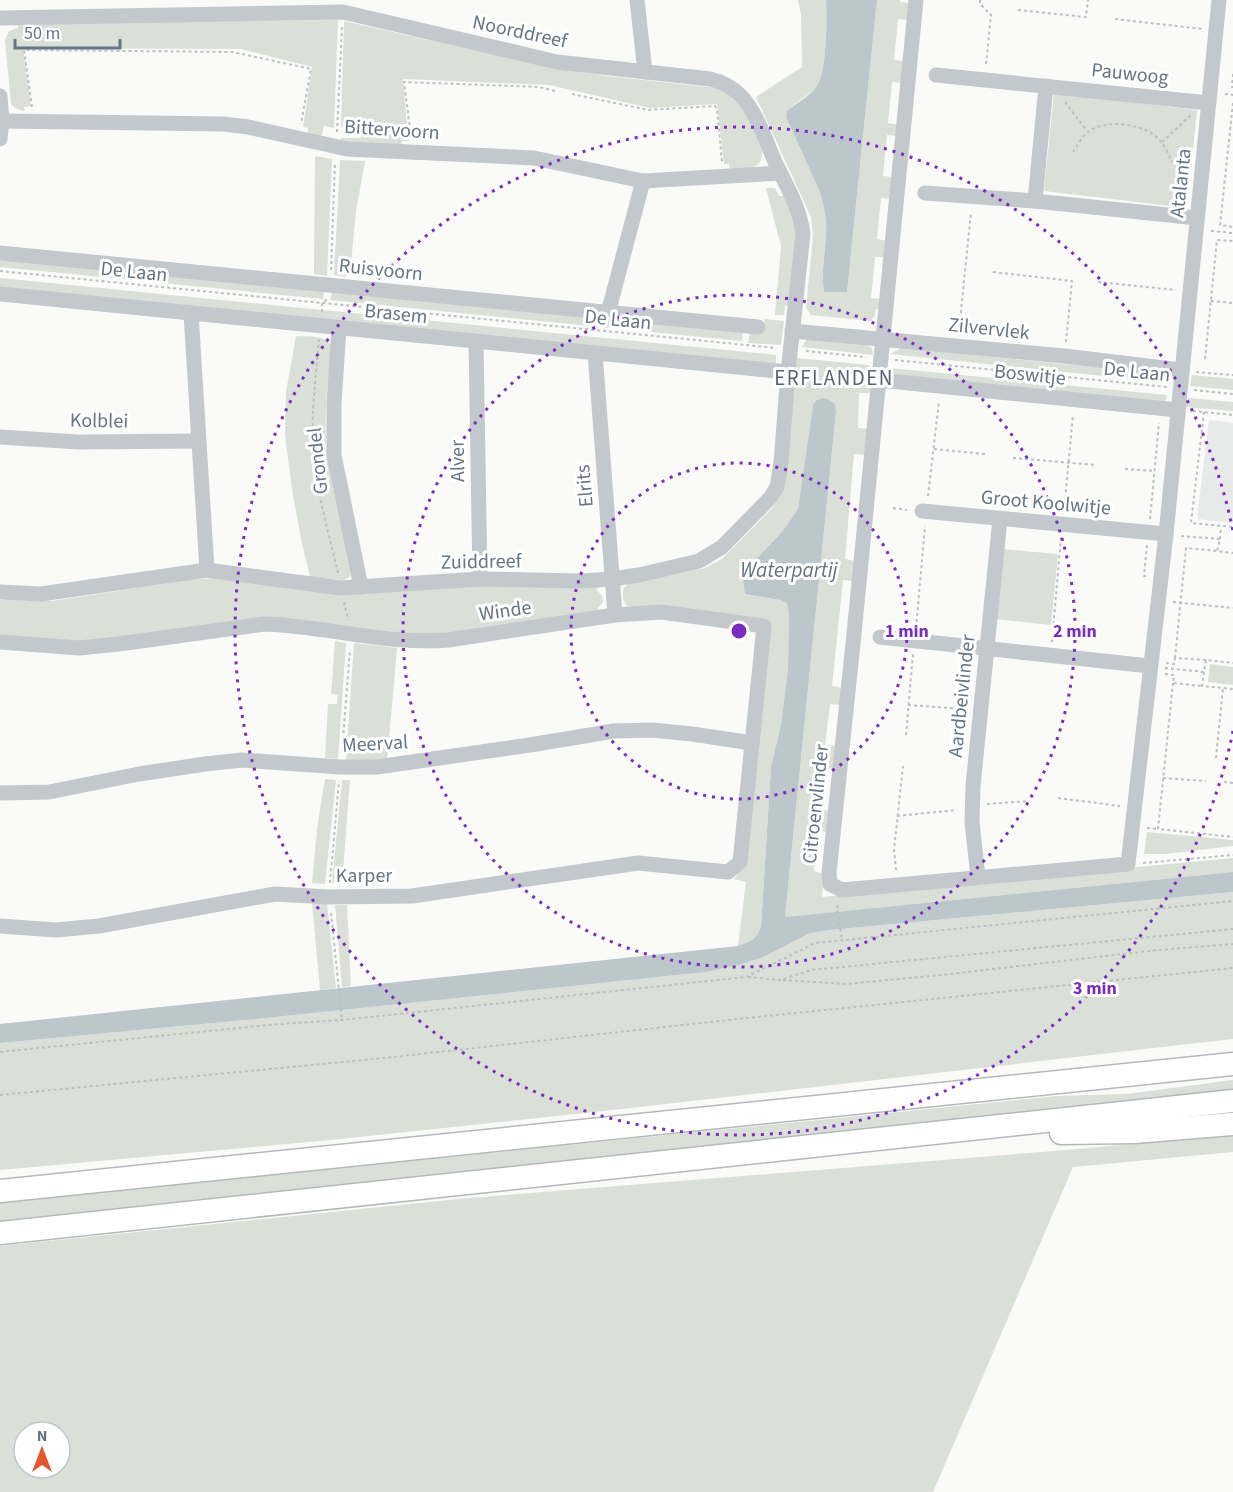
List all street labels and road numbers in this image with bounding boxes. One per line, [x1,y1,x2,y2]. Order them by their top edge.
street label: Noorddreef [470,8,571,56]
street label: Pauwoog [1090,56,1170,92]
street label: Bittervoorn [343,113,441,147]
street label: Atalanta [1163,147,1199,219]
street label: Ruisvoorn [337,252,424,288]
street label: De Laan [99,255,169,289]
street label: Brasem [363,297,429,331]
street label: De Laan [583,303,653,337]
street label: Zilvervlek [947,311,1031,347]
street label: De Laan [1102,355,1172,389]
street label: Boswitje [993,357,1067,393]
street label: Kolblei [70,406,128,436]
street label: Grondel [301,426,335,496]
street label: Alver [444,440,472,482]
street label: Elrits [569,464,601,508]
street label: Groot Koolwitje [980,483,1112,523]
street label: Zuiddreef [440,547,523,577]
street label: Winde [477,593,533,629]
street label: Aardbeivlinder [942,633,982,759]
street label: Meerval [341,728,409,760]
street label: Citroenvlinder [796,743,836,865]
street label: Karper [336,862,392,890]

